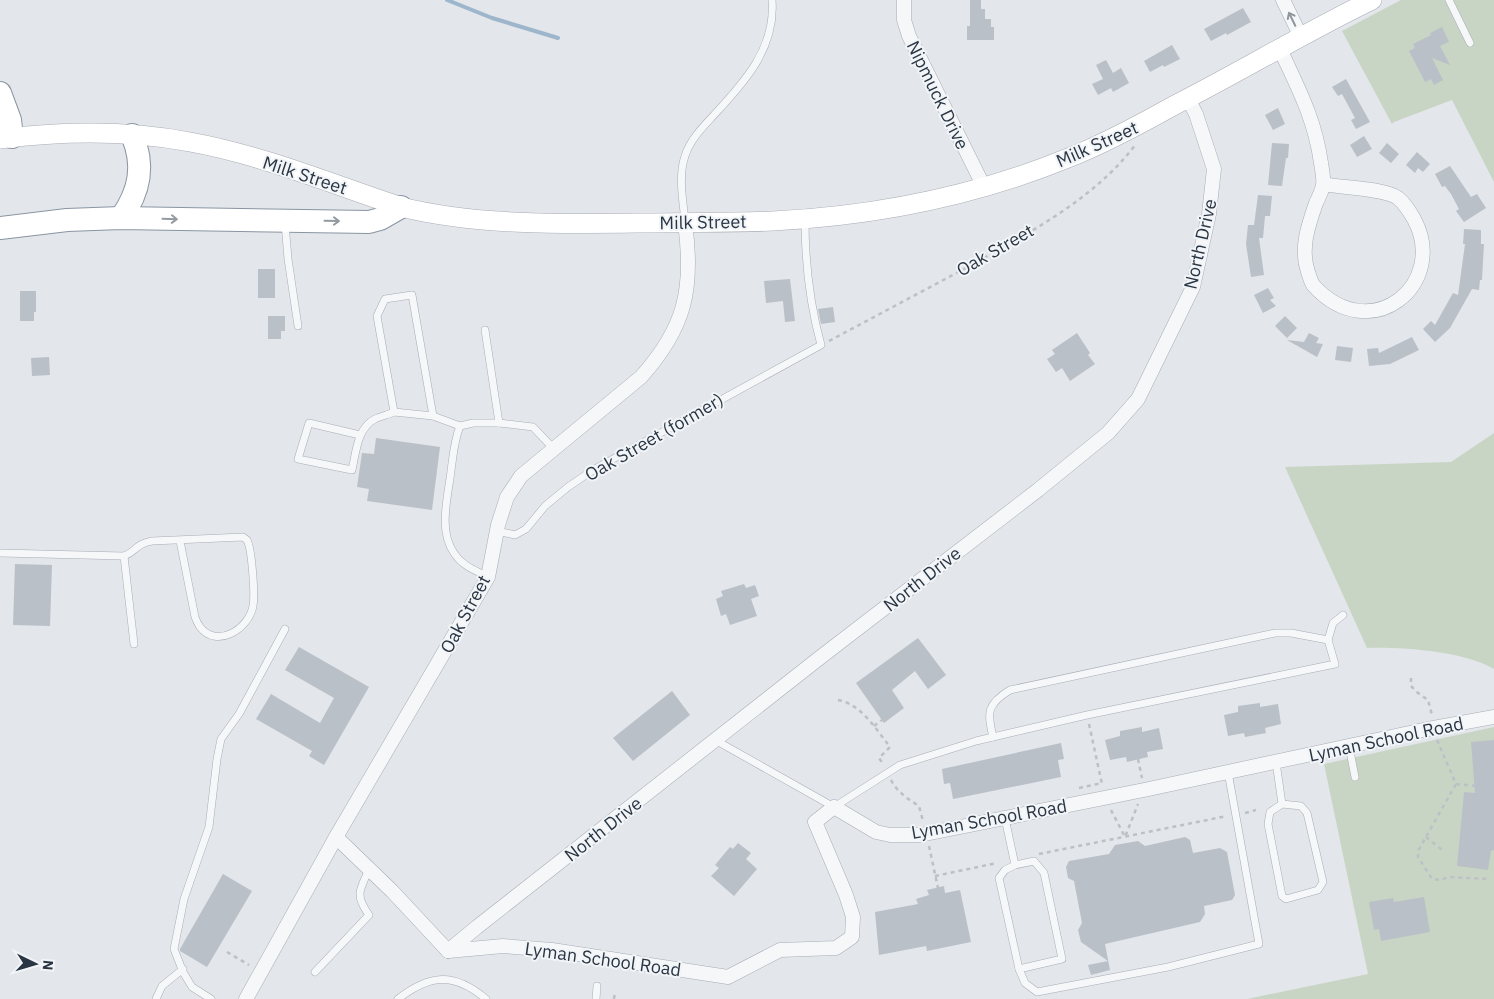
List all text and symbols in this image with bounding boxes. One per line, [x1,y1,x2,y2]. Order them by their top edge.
one-way arrow [1287,11,1297,26]
street label: Nipmuck Drive [902,37,974,153]
street label: Milk Street [1053,116,1141,172]
street label: Milk Street [260,151,350,199]
street label: North Drive [1178,196,1222,291]
street label: Milk Street [659,210,747,234]
one-way arrow [161,214,177,223]
one-way arrow [324,216,340,226]
street label: Oak Street [952,219,1038,281]
street label: Oak Street (former) [581,388,727,486]
street label: North Drive [879,542,965,616]
street label: Oak Street [435,571,495,657]
street label: Lyman School Road [1307,711,1465,767]
street label: North Drive [560,792,646,866]
street label: Lyman School Road [909,794,1069,844]
street label: Lyman School Road [523,937,683,981]
north arrow [10,939,60,989]
text: N [39,959,57,971]

